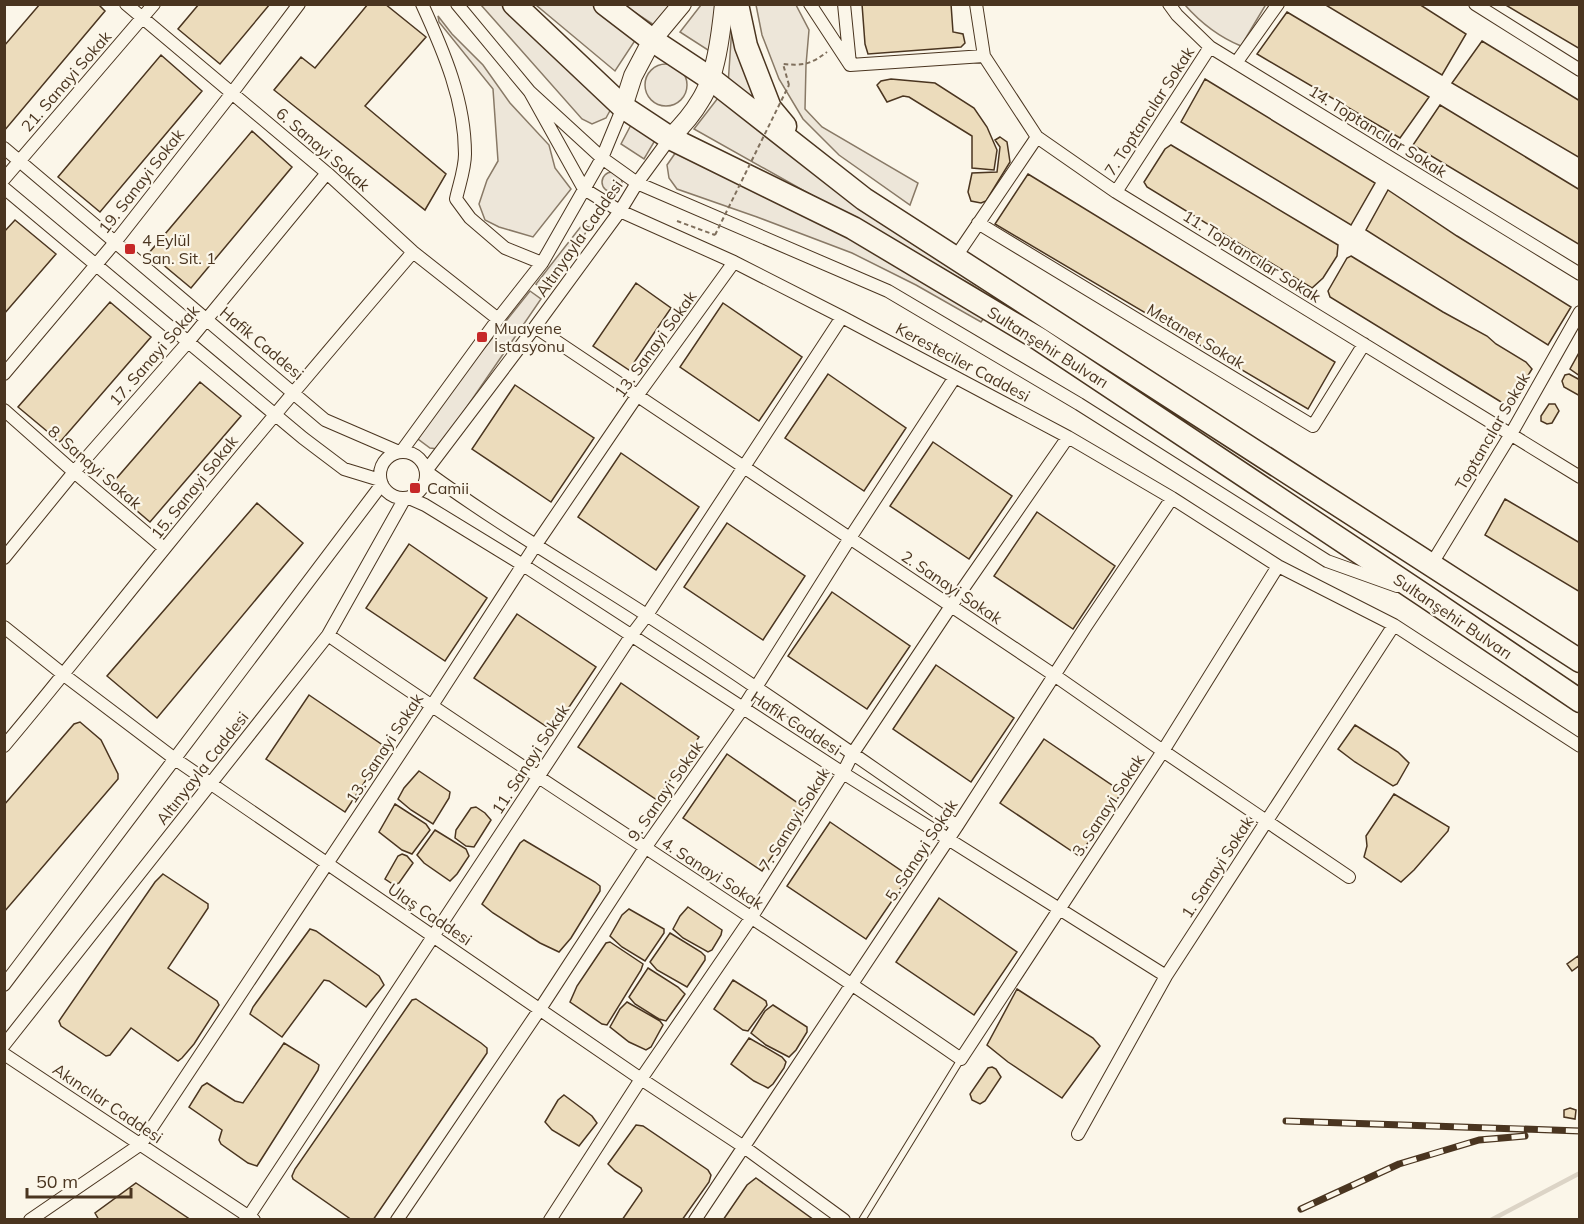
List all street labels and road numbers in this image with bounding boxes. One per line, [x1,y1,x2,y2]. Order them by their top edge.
street label: 21. Sanayi Sokak [17,26,116,136]
street label: 7. Toptancılar Sokak [1100,42,1198,179]
street label: 14. Toptancılar Sokak [1305,80,1451,182]
street label: 6. Sanayi Sokak [272,103,374,196]
street label: 19. Sanayi Sokak [94,124,188,237]
street label: Altınyayla Caddesi [531,176,627,300]
street label: 11. Toptancılar Sokak [1179,205,1325,307]
street label: 13. Sanayi Sokak [610,286,701,401]
street label: Metanet Sokak [1143,299,1249,373]
street label: 17. Sanayi Sokak [105,300,204,410]
street label: Hafik Caddesi [216,302,308,384]
street label: Sultanşehir Bulvarı [984,302,1112,392]
street label: Keresteciler Caddesi [892,318,1034,406]
street label: Toptancılar Sokak [1450,368,1534,493]
street label: 8. Sanayi Sokak [44,421,146,514]
street label: 15. Sanayi Sokak [146,431,242,543]
street label: 2. Sanayi Sokak [898,546,1007,629]
street label: Sultanşehir Bulvarı [1390,569,1516,663]
street label: Hafik Caddesi [747,686,845,760]
street label: 13. Sanayi Sokak [341,689,427,807]
street label: 11. Sanayi Sokak [487,700,573,818]
street label: Altınyayla Caddesi [152,707,252,829]
street label: 9. Sanayi Sokak [623,737,707,845]
street label: 3. Sanayi Sokak [1068,750,1149,860]
street label: 7. Sanayi Sokak [754,763,834,874]
street label: 5. Sanayi Sokak [881,795,962,905]
street label: 1. Sanayi Sokak [1177,812,1258,922]
street label: 4. Sanayi Sokak [658,833,768,914]
street label: Ulaş Caddesi [384,879,476,949]
street label: Akıncılar Caddesi [49,1059,167,1147]

